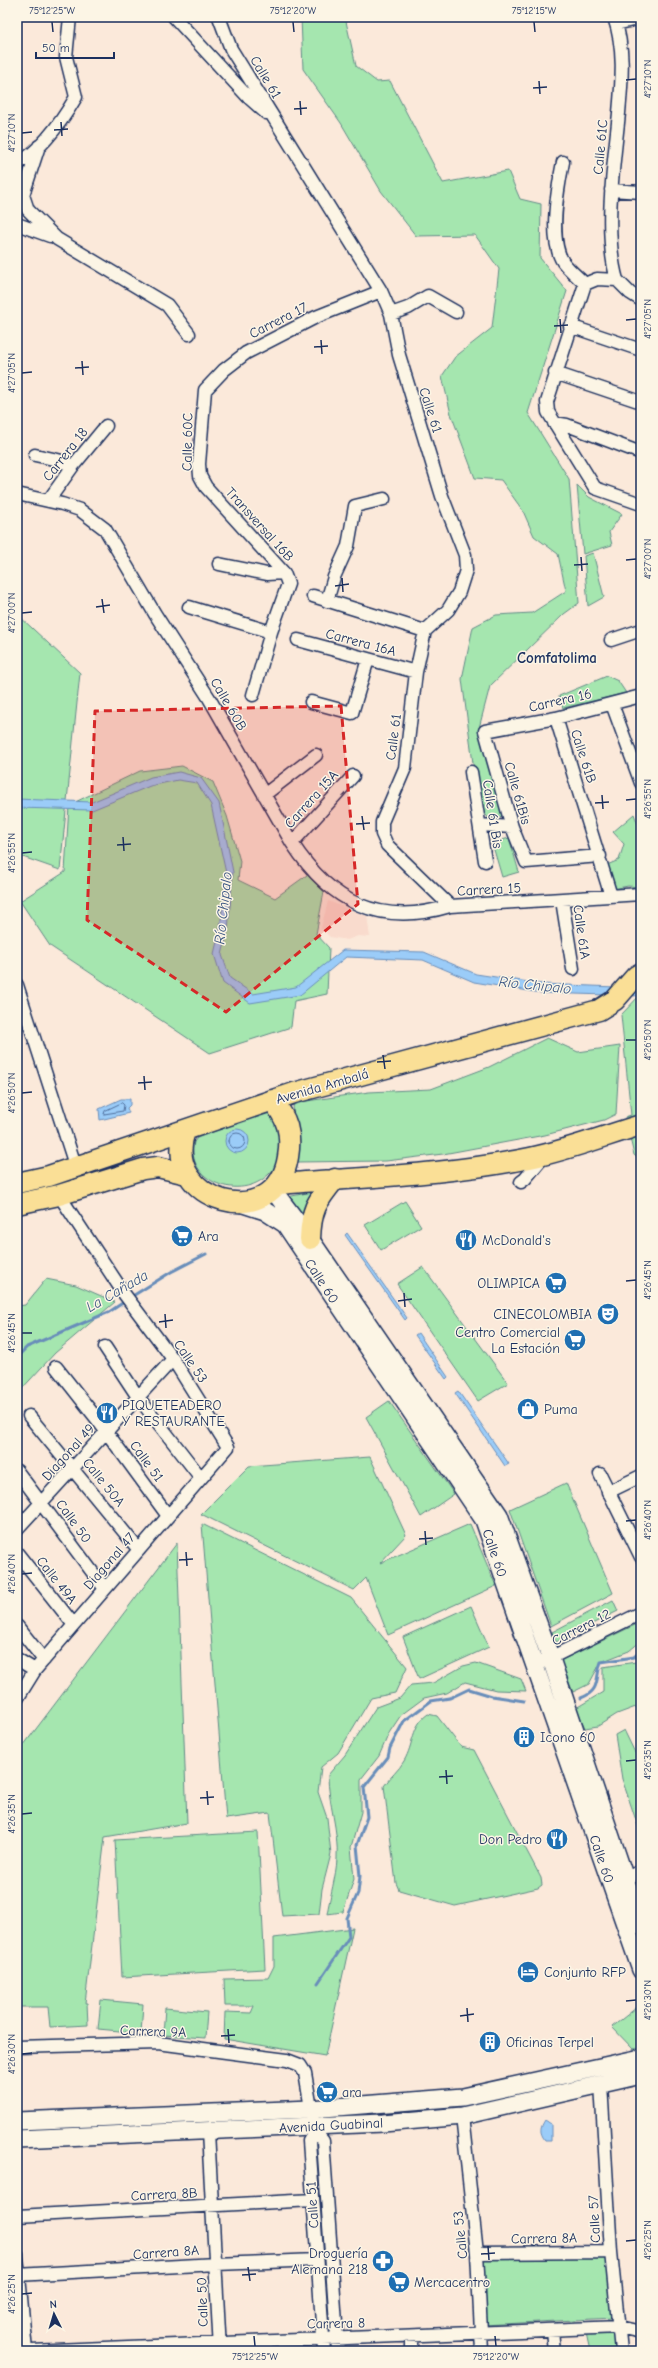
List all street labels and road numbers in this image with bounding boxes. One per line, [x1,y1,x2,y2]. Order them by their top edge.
street label: Calle 61 [246,53,285,102]
street label: Calle 61C [590,118,611,175]
street label: Carrera 17 [246,298,311,342]
street label: Calle 61 [415,385,446,435]
street label: Calle 60C [178,412,197,471]
street label: Carrera 18 [39,424,92,485]
street label: Transversal 16B [222,484,298,565]
street label: Carrera 16A [324,625,398,660]
street label: Calle 60B [207,675,251,734]
street label: Carrera 16 [527,685,593,716]
street label: Calle 61 [382,713,405,761]
street label: Calle 61B [567,727,600,785]
street label: Calle 61Bis [500,760,535,827]
street label: Carrera 15A [281,767,342,832]
street label: Calle 61 Bis [479,779,506,850]
street label: Carrera 15 [457,879,521,900]
street label: Calle 61A [569,904,594,960]
street label: Avenida Ambalá [274,1065,370,1108]
street label: Calle 60 [301,1256,342,1307]
street label: Calle 53 [170,1336,211,1386]
street label: Diagonal 49 [38,1420,98,1484]
street label: Calle 51 [126,1437,167,1485]
street label: Calle 50A [79,1454,128,1510]
street label: Calle 50 [52,1496,95,1546]
street label: Calle 60 [478,1527,511,1579]
street label: Diagonal 47 [80,1529,139,1593]
street label: Calle 49A [33,1553,81,1608]
street label: Carrera 12 [549,1605,613,1649]
street label: Calle 60 [585,1833,618,1885]
street label: Carrera 9A [119,2022,186,2041]
street label: Avenida Guabinal [279,2114,383,2137]
street label: Calle 51 [302,2181,323,2229]
street label: Carrera 8B [130,2184,198,2205]
street label: Calle 57 [585,2194,604,2243]
street label: Calle 53 [450,2210,471,2260]
street label: Carrera 8A [511,2229,577,2248]
street label: Carrera 8A [132,2242,200,2263]
street label: Calle 50 [193,2277,212,2327]
street label: Carrera 8 [307,2314,365,2333]

